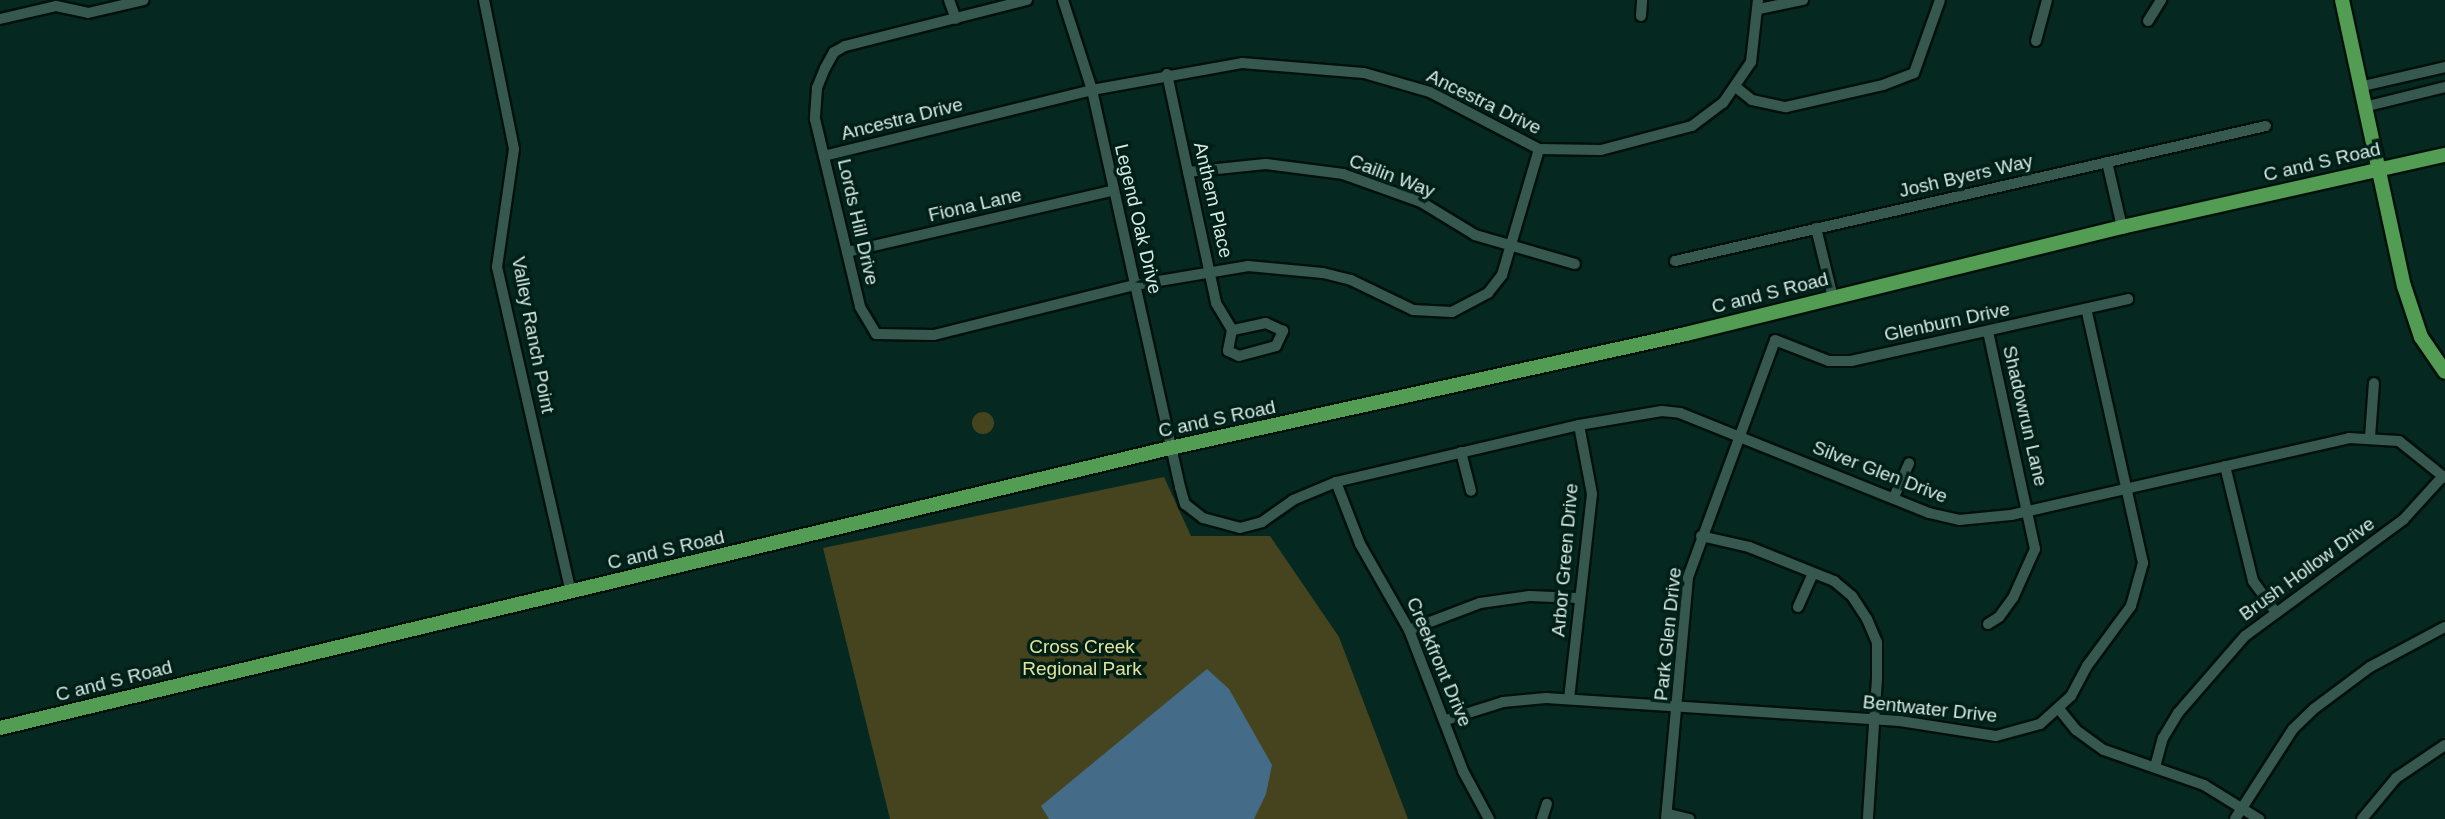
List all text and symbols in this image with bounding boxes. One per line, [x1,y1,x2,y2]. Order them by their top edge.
street label: Ancestra Drive [1423,64,1545,140]
street label: Ancestra Drive [839,93,965,145]
street label: C and S Road [2261,137,2383,187]
street label: Anthem Place [1189,140,1237,260]
street label: Legend Oak Drive [1110,142,1166,296]
street label: Cailin Way [1346,149,1438,203]
street label: Josh Byers Way [1897,150,2035,202]
street label: Lords Hill Drive [832,157,884,287]
street label: Fiona Lane [926,183,1024,227]
street label: Valley Ranch Point [507,255,559,415]
street label: C and S Road [1709,268,1831,318]
street label: Glenburn Drive [1882,298,2012,346]
street label: Shadowrun Lane [1998,343,2052,489]
street label: C and S Road [1156,395,1278,443]
street label: Silver Glen Drive [1809,436,1951,508]
street label: Arbor Green Drive [1547,482,1583,638]
street label: Brush Hollow Drive [2235,512,2379,626]
street label: C and S Road [605,525,727,575]
street label: Park Glen Drive [1650,566,1686,702]
street label: Creekfront Drive [1401,594,1477,730]
park label: Cross Creek Regional Park [1022,636,1142,680]
street label: C and S Road [53,656,175,706]
street label: Bentwater Drive [1862,691,1998,727]

